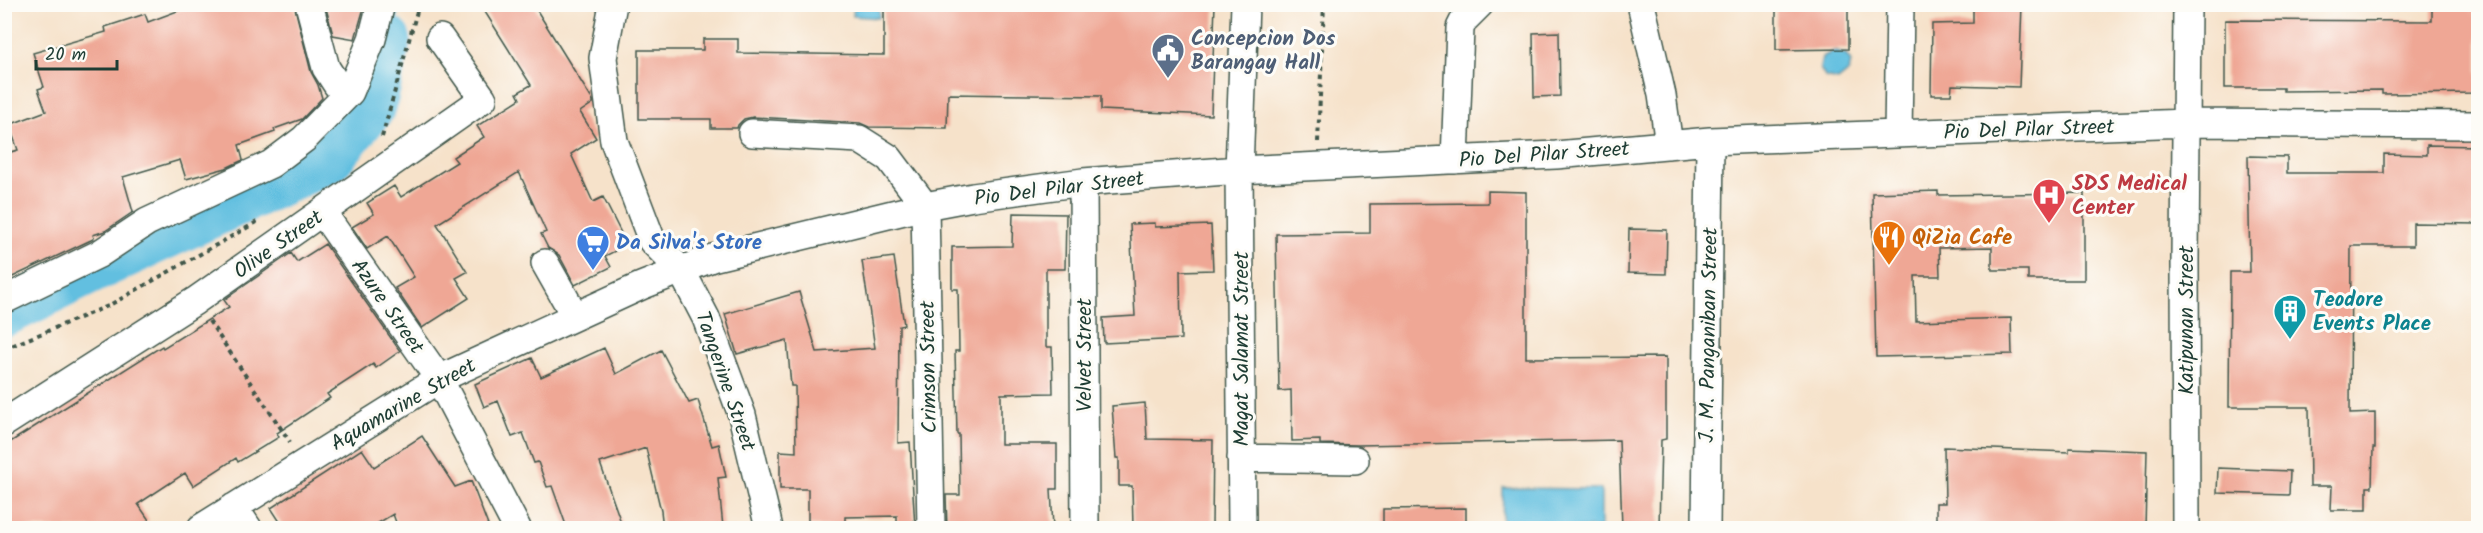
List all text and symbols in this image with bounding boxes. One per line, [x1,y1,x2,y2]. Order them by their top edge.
place label: Concepcion Dos Barangay Hall [1191,23,1336,80]
public building icon: Concepcion Dos Barangay Hall [1150,32,1186,79]
scale bar [36,33,117,71]
text: 20 m [45,41,86,70]
street label: Pio Del Pilar Street [1943,111,2116,150]
street label: Pio Del Pilar Street [1458,133,1631,178]
street label: Pio Del Pilar Street [972,163,1147,216]
place label: SDS Medical Center [2072,168,2187,225]
hospital icon: SDS Medical Center [2031,177,2067,224]
street label: Olive Street [227,202,331,288]
restaurant icon: QiZia Cafe [1871,219,1907,266]
place label: QiZia Cafe [1912,222,2012,255]
supermarket icon: Da Silva's Store [575,224,611,271]
street label: J. M. Panganiban Street [1691,226,1728,443]
place label: Da Silva's Store [616,227,762,260]
street label: Katipunan Street [2171,244,2204,395]
street label: Magat Salamat Street [1226,251,1259,447]
street label: Azure Street [342,252,432,362]
place label: Teodore Events Place [2313,284,2431,341]
building icon: Teodore Events Place [2272,293,2308,340]
street label: Velvet Street [1069,297,1102,412]
street label: Crimson Street [912,300,947,434]
street label: Tangerine Street [685,307,764,457]
street label: Aquamarine Street [325,350,484,460]

